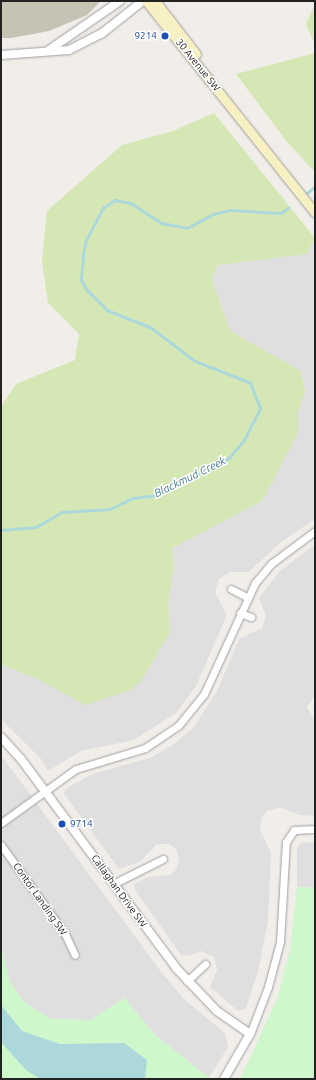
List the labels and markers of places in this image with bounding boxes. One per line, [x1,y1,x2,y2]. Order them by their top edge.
place label: 9214 [134,30,157,42]
marker: 9214 [160,31,170,41]
place label: 9714 [70,818,93,830]
marker: 9714 [57,819,67,829]

